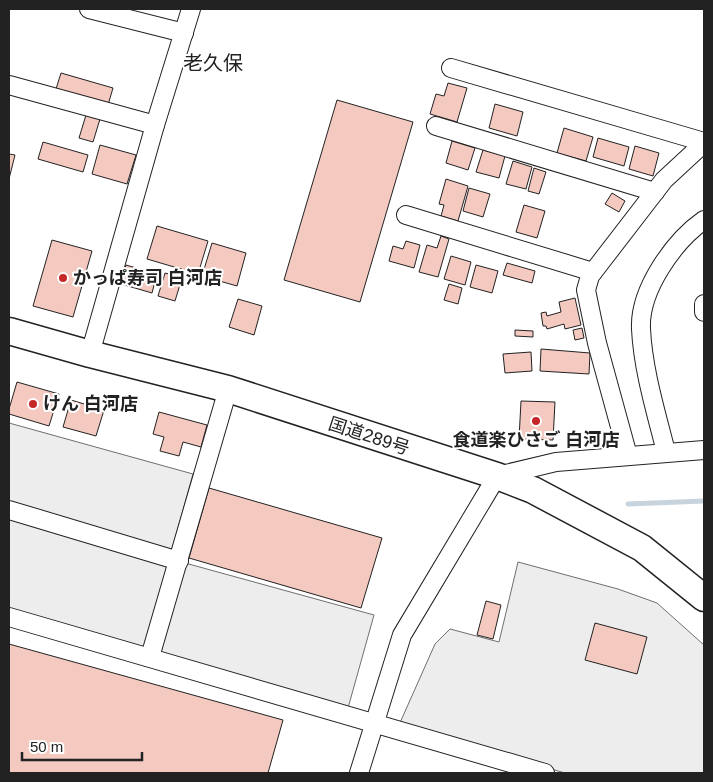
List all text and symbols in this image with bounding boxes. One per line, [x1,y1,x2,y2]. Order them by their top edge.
district label: 老久保 [183,52,243,74]
place label: かっぱ寿司 白河店 [73,268,222,288]
marker: かっぱ寿司 白河店 [57,272,69,284]
place label: けん 白河店 [43,394,138,414]
marker: けん 白河店 [27,398,39,410]
street label: 国道289号 [326,414,412,458]
marker: 食道楽ひさご 白河店 [530,415,542,427]
place label: 食道楽ひさご 白河店 [452,430,620,450]
scale bar [22,730,142,762]
text: 50 m [30,738,63,755]

